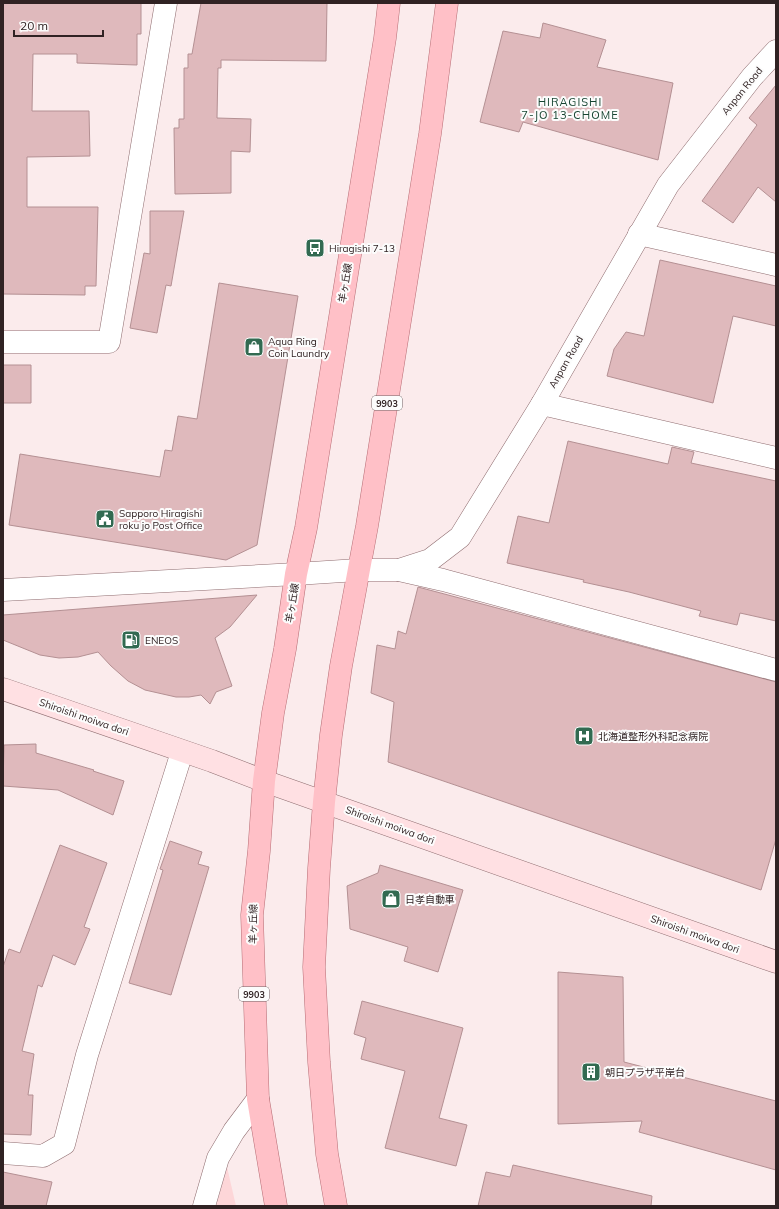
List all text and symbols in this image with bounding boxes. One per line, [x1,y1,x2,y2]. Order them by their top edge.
scale bar [14,12,103,38]
text: 20 m [20,18,48,33]
street label: Anpan Road [719,64,765,118]
district label: HIRAGISHI 7-JO 13-CHOME [521,95,619,122]
bus stop icon: Hiragishi 7-13 [304,237,326,259]
place label: Hiragishi 7-13 [329,242,395,255]
street label: 羊ヶ丘線 [335,262,355,304]
street label: Anpan Road [546,334,586,390]
place label: Aqua Ring Coin Laundry [268,335,330,360]
shop icon: Aqua Ring Coin Laundry [243,336,265,358]
road number: 9903 [372,396,402,410]
place label: Sapporo Hiragishi roku jo Post Office [119,507,203,532]
public building icon: Sapporo Hiragishi roku jo Post Office [94,508,116,530]
street label: 羊ヶ丘線 [282,582,302,624]
fuel station icon: ENEOS [120,629,142,651]
place label: ENEOS [145,634,178,647]
street label: Shiroishi moiwa dori [38,696,130,738]
hospital icon: 北海道整形外科記念病院 [573,725,595,747]
place label: 北海道整形外科記念病院 [598,730,708,743]
street label: Shiroishi moiwa dori [344,803,436,847]
shop icon: 日孝自動車 [380,888,402,910]
place label: 日孝自動車 [405,893,455,906]
street label: 羊ヶ丘線 [246,904,260,944]
street label: Shiroishi moiwa dori [649,912,741,956]
road number: 9903 [239,987,269,1001]
building icon: 朝日プラザ平岸台 [580,1061,602,1083]
place label: 朝日プラザ平岸台 [605,1066,685,1079]

